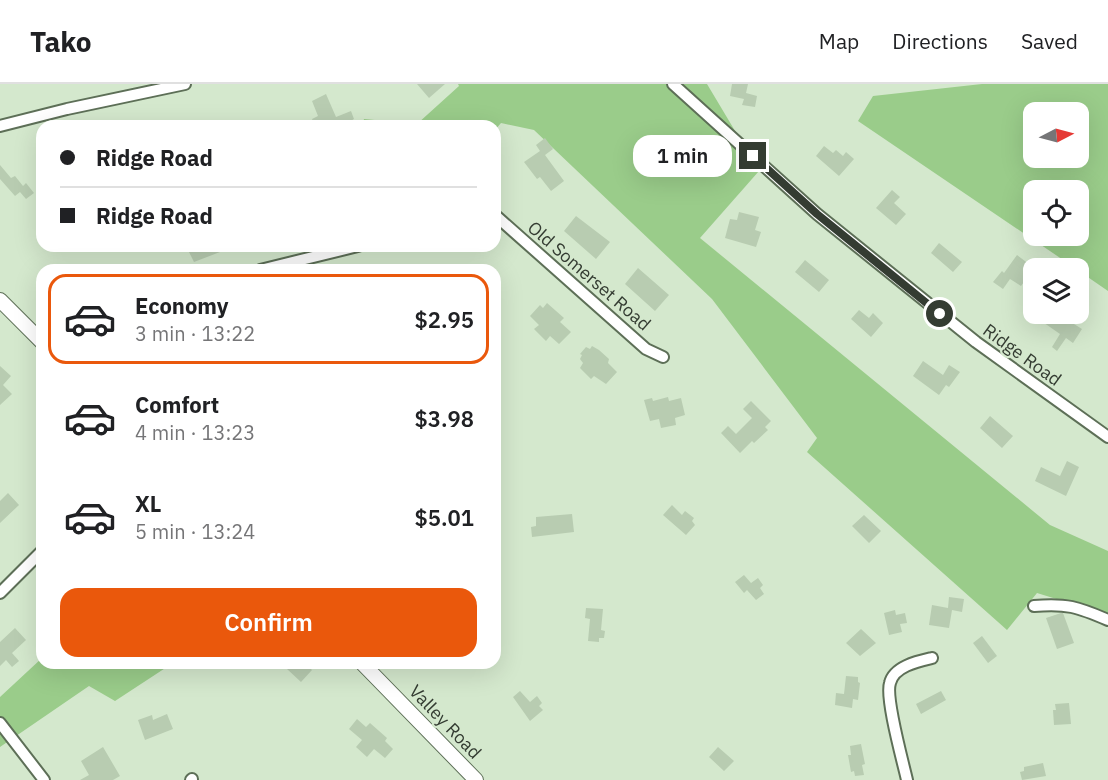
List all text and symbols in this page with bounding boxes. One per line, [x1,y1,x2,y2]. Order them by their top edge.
text: Tako [30,23,92,60]
text: Map [819,27,859,55]
text: Directions [892,27,988,55]
text: Saved [1021,27,1078,55]
north arrow [1023,102,1089,168]
map controls [1023,102,1089,324]
callout: 1 min [633,135,732,177]
text: 1 min [657,142,708,169]
route end [739,142,766,169]
text: Ridge Road [96,143,213,172]
button: locate [1023,180,1089,246]
text: Ridge Road [96,201,213,230]
street label: Old Somerset Road [523,216,656,335]
button: layers [1023,258,1089,324]
text: Economy [135,291,229,320]
icon: car [63,292,117,346]
route start [926,300,953,327]
text: $2.95 [415,305,474,334]
street label: Ridge Road [979,318,1066,391]
text: 3 min · 13:22 [135,320,255,347]
text: Comfort [135,390,219,419]
icon: car [63,391,117,445]
text: $3.98 [415,404,474,433]
text: 4 min · 13:23 [135,419,255,446]
text: XL [135,489,161,518]
icon: car [63,490,117,544]
text: $5.01 [415,503,474,532]
text: 5 min · 13:24 [135,518,255,545]
button: Confirm [60,588,477,657]
street label: Valley Road [404,680,486,764]

